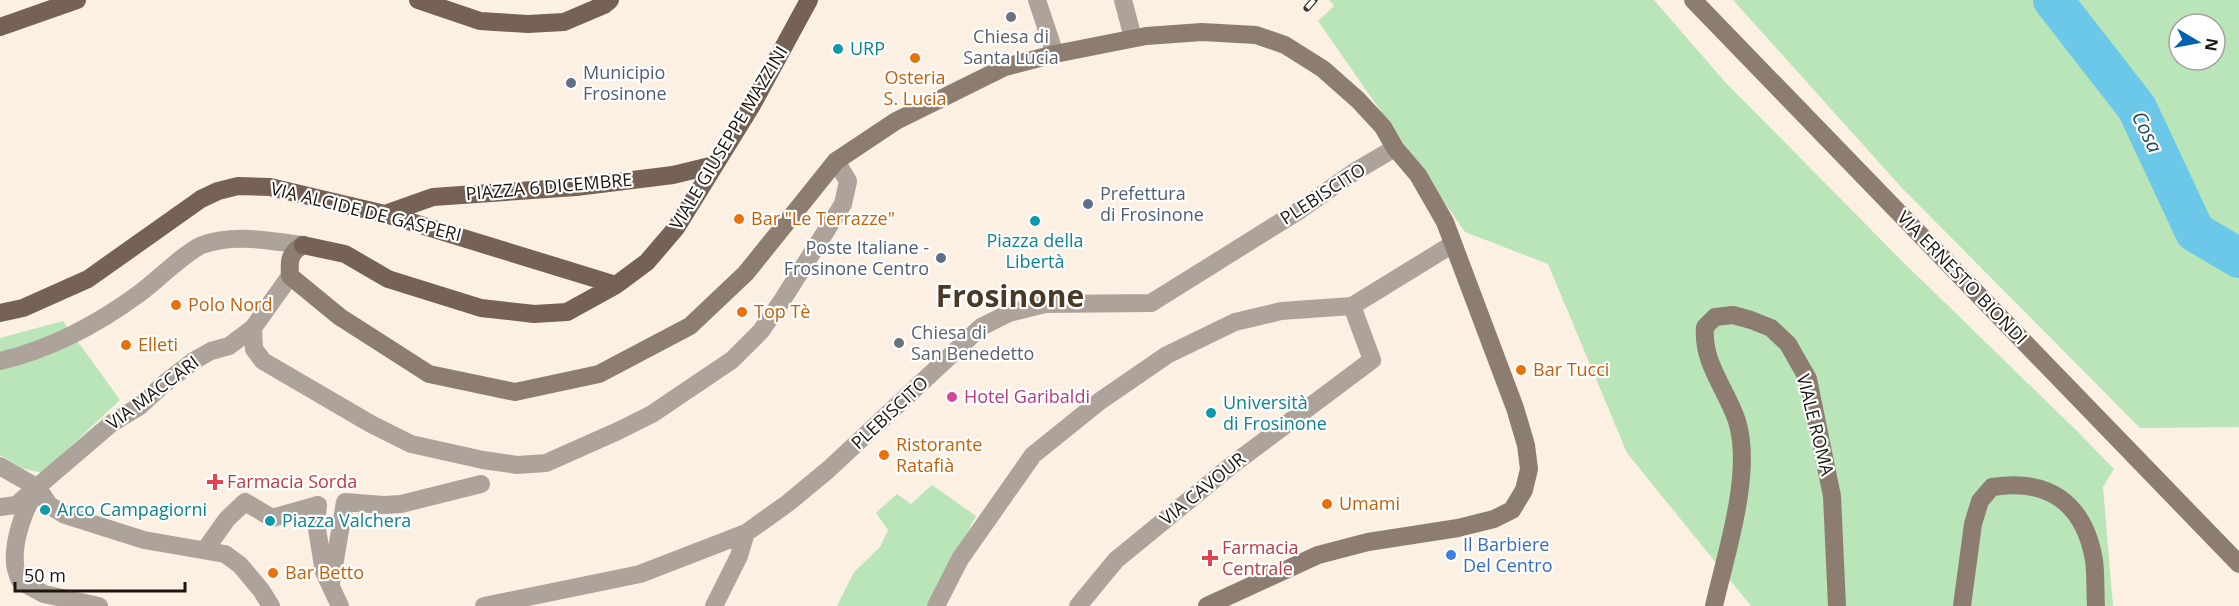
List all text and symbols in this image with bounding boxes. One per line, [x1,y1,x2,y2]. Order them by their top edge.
marker: Chiesa di Santa Lucia [1004,10,1018,24]
north arrow [2167,12,2227,72]
place label: Chiesa di Santa Lucia [963,24,1059,69]
place label: URP [850,36,885,60]
text: N [2200,36,2224,53]
street label: VIALE GIUSEPPE MAZZINI [664,41,793,234]
marker: URP [831,42,845,56]
marker: Osteria S. Lucia [908,51,922,65]
place label: Municipio Frosinone [583,60,667,105]
place label: Osteria S. Lucia [884,65,946,110]
marker: Municipio Frosinone [564,76,578,90]
water label: Cosa [2126,107,2169,157]
street label: PLEBISCITO [1275,157,1370,230]
street label: PIAZZA 6 DICEMBRE [465,167,633,205]
street label: VIA ALCIDE DE GASPERI [268,176,464,246]
place label: Prefettura di Frosinone [1100,181,1204,226]
marker: Prefettura di Frosinone [1081,197,1095,211]
street label: VIA ERNESTO BIONDI [1893,205,2033,349]
place label: Bar "Le Terrazze" [751,206,895,230]
marker: Bar "Le Terrazze" [732,212,746,226]
marker: Piazza della Libertà [1028,214,1042,228]
place label: Piazza della Libertà [986,228,1084,273]
place label: Poste Italiane - Frosinone Centro [784,235,929,280]
marker: Poste Italiane - Frosinone Centro [934,251,948,265]
district label: Frosinone [936,275,1084,316]
place label: Polo Nord [188,292,272,316]
marker: Polo Nord [169,298,183,312]
place label: Top Tè [754,299,810,323]
marker: Top Tè [735,305,749,319]
place label: Chiesa di San Benedetto [911,320,1034,365]
place label: Elleti [138,332,178,356]
marker: Chiesa di San Benedetto [892,336,906,350]
marker: Elleti [119,338,133,352]
street label: VIA MACCARI [101,350,203,435]
place label: Bar Tucci [1533,357,1609,381]
marker: Bar Tucci [1514,363,1528,377]
street label: PLEBISCITO [846,370,933,454]
street label: VIALE ROMA [1792,371,1840,479]
place label: Hotel Garibaldi [964,384,1090,408]
marker: Hotel Garibaldi [945,390,959,404]
place label: Università di Frosinone [1223,390,1327,435]
marker: Università di Frosinone [1204,406,1218,420]
place label: Ristorante Ratafià [896,432,982,477]
street label: VIA CAVOUR [1155,446,1250,530]
marker: Ristorante Ratafià [877,448,891,462]
place label: Farmacia Sorda [227,469,357,493]
marker: Farmacia Sorda [208,475,222,489]
place label: Umami [1339,491,1400,515]
place label: Arco Campagiorni [57,497,207,521]
marker: Umami [1320,497,1334,511]
marker: Arco Campagiorni [38,503,52,517]
place label: Piazza Valchera [282,508,411,532]
marker: Piazza Valchera [263,514,277,528]
place label: Il Barbiere Del Centro [1463,532,1552,577]
place label: Farmacia Centrale [1222,535,1298,580]
marker: Il Barbiere Del Centro [1444,548,1458,562]
marker: Farmacia Centrale [1203,551,1217,565]
scale bar [15,555,184,593]
place label: Bar Betto [285,560,364,584]
text: 50 m [24,563,66,587]
marker: Bar Betto [266,566,280,580]

